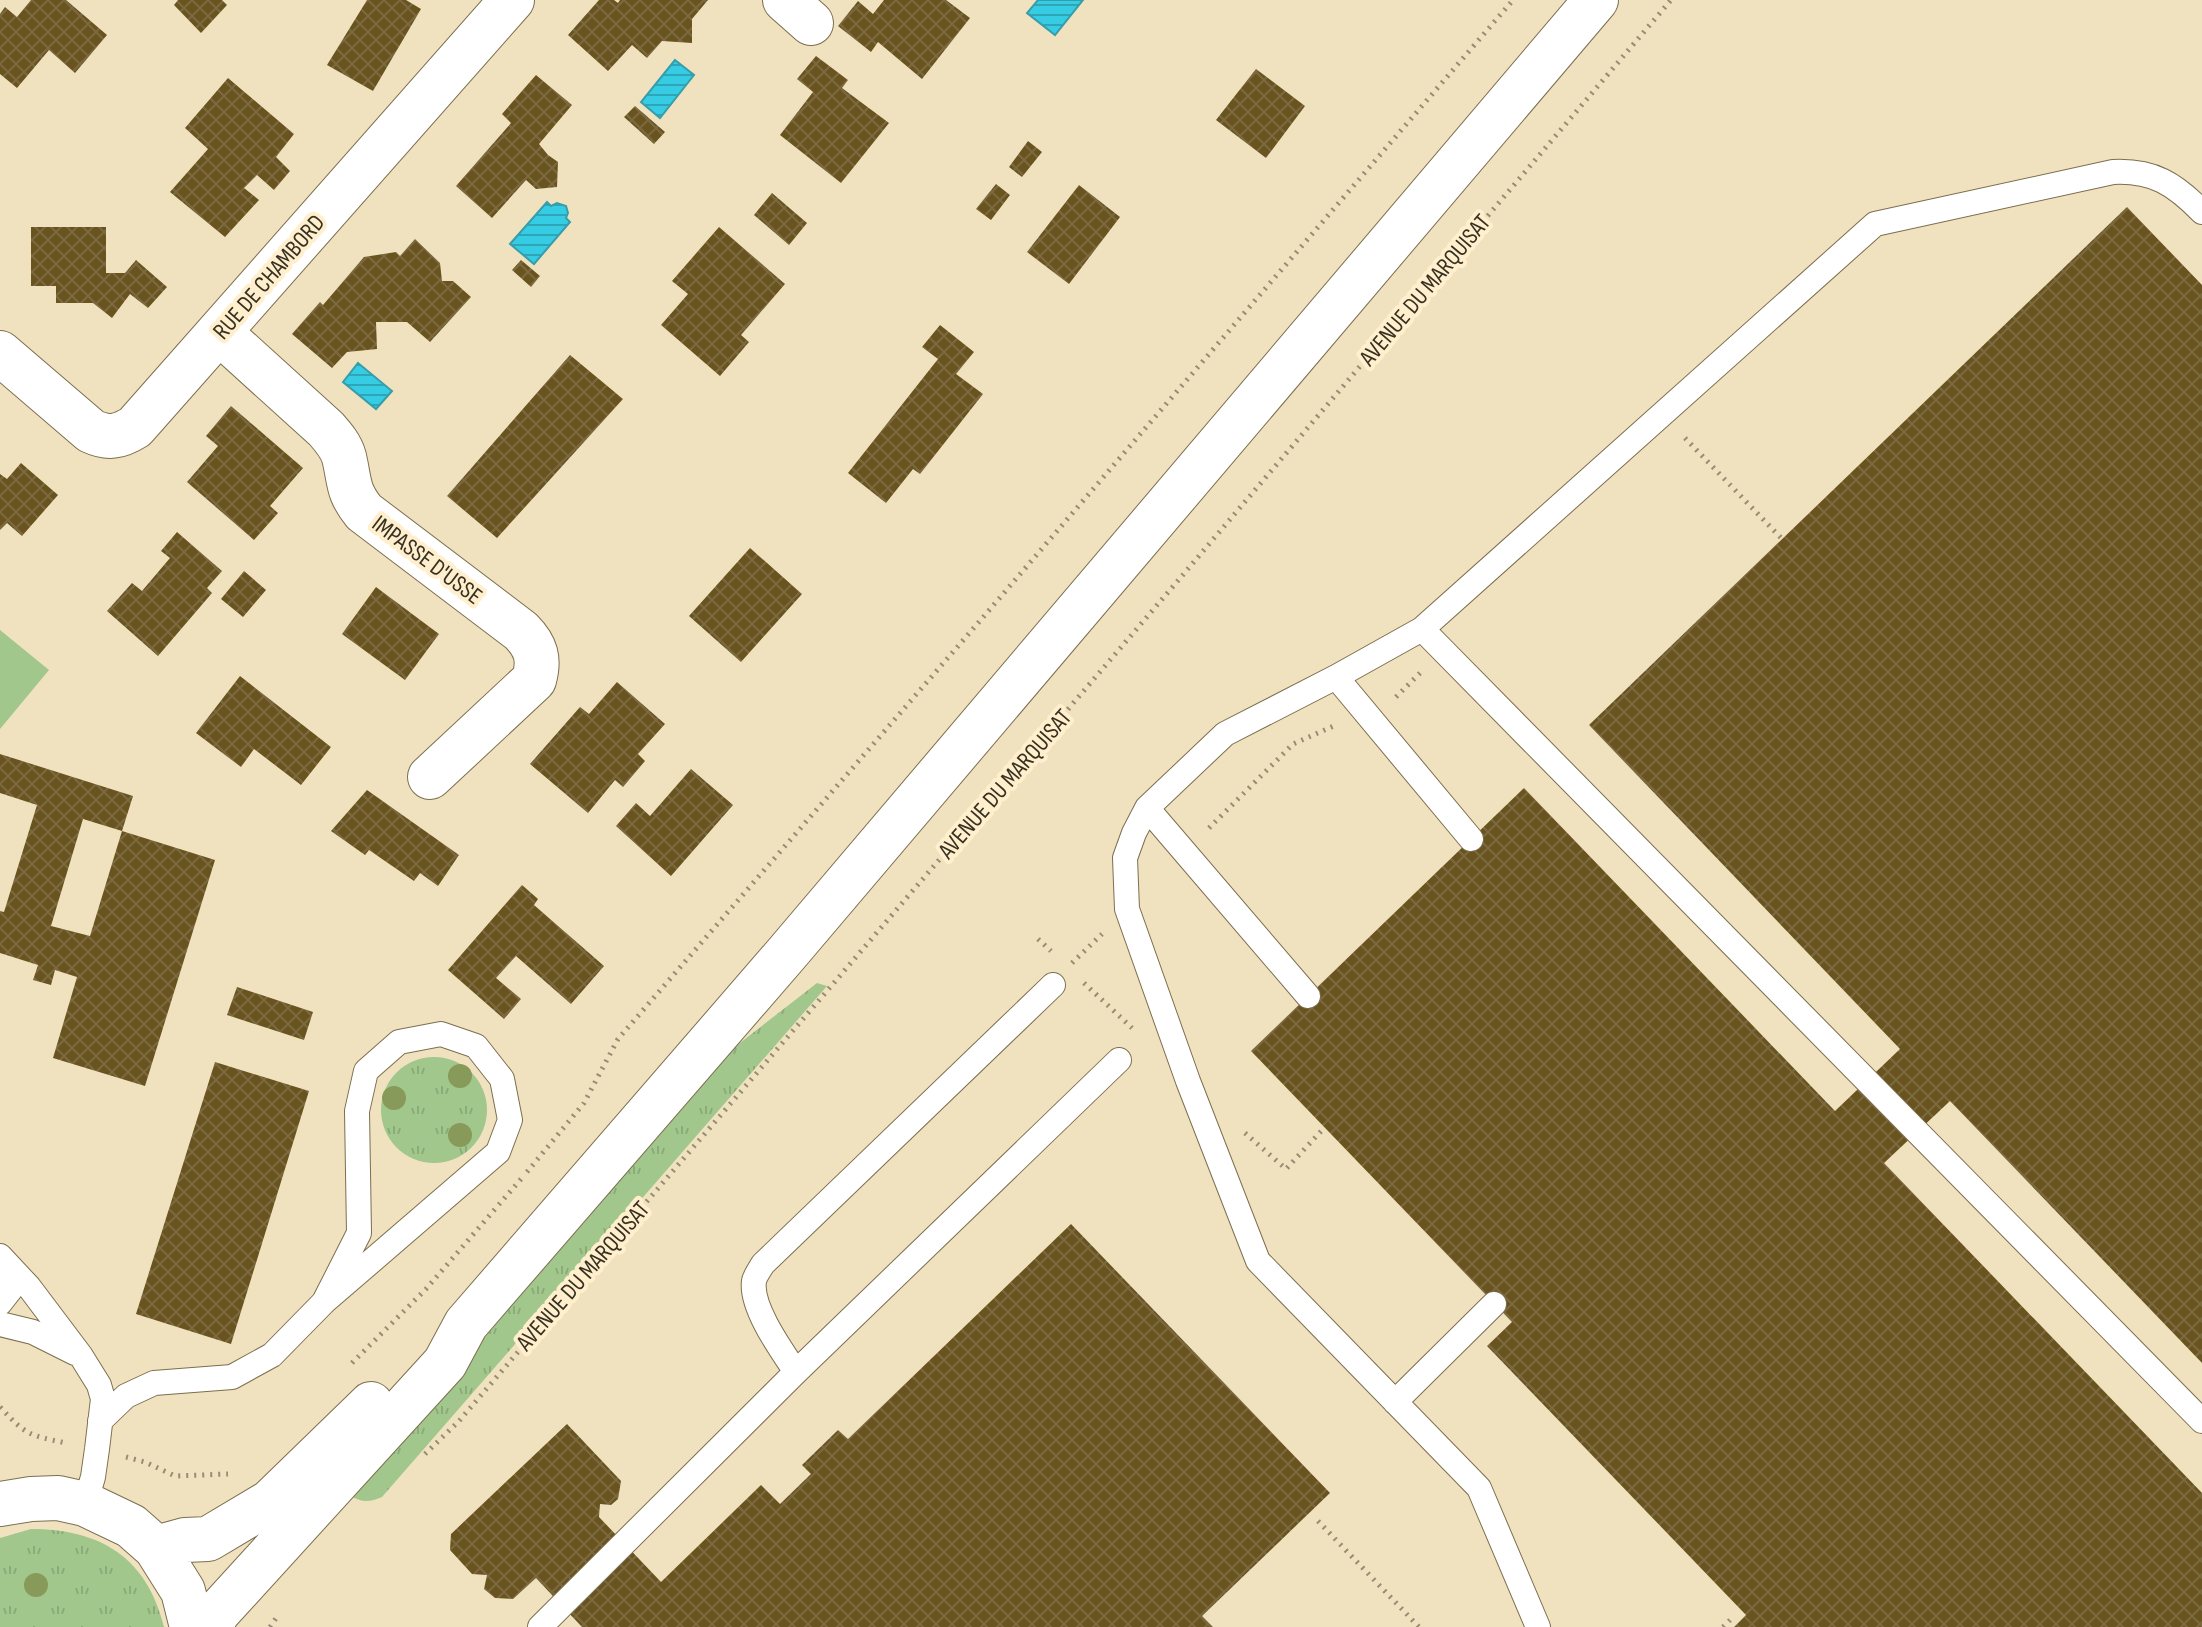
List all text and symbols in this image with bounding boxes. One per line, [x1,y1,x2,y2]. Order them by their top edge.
street label: AVENUE DU MARQUISAT [1353,208,1497,372]
street label: RUE DE CHAMBORD [207,209,331,345]
street label: IMPASSE D'USSE [366,509,488,611]
street label: AVENUE DU MARQUISAT [931,703,1078,866]
street label: AVENUE DU MARQUISAT [509,1195,656,1358]

